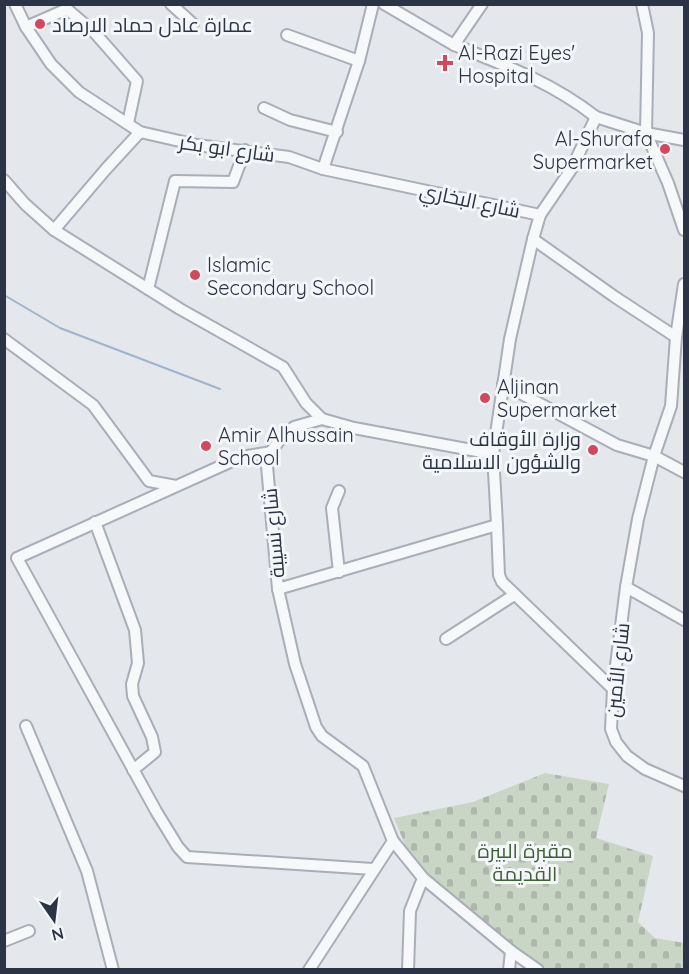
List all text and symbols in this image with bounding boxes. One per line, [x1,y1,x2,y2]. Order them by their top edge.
place label: عمارة عادل حماد الارصاد [52,12,253,38]
marker: عمارة عادل حماد الارصاد [33,17,47,31]
place label: Al-Razi Eyes' Hospital [458,40,575,88]
marker: Al-Razi Eyes' Hospital [436,54,454,72]
place label: Al-Shurafa Supermarket [533,126,653,174]
street label: شارع ابو بكر [176,129,276,169]
marker: Al-Shurafa Supermarket [658,142,672,156]
street label: شارع البخاري [417,177,523,227]
place label: Islamic Secondary School [207,252,374,300]
marker: Islamic Secondary School [188,268,202,282]
place label: Aljinan Supermarket [497,374,617,422]
marker: Aljinan Supermarket [478,391,492,405]
place label: Amir Alhussain School [218,422,354,470]
place label: وزارة الأوقاف والشؤون الاسلامية [422,426,581,475]
marker: Amir Alhussain School [199,439,213,453]
marker: وزارة الأوقاف والشؤون الاسلامية [586,443,600,457]
street label: شارع نسيبة [257,487,291,579]
street label: شارع الأمين [600,621,636,719]
park label: مقبرة البيرة القديمة [478,838,572,886]
north arrow [24,890,84,950]
text: N [50,923,66,946]

